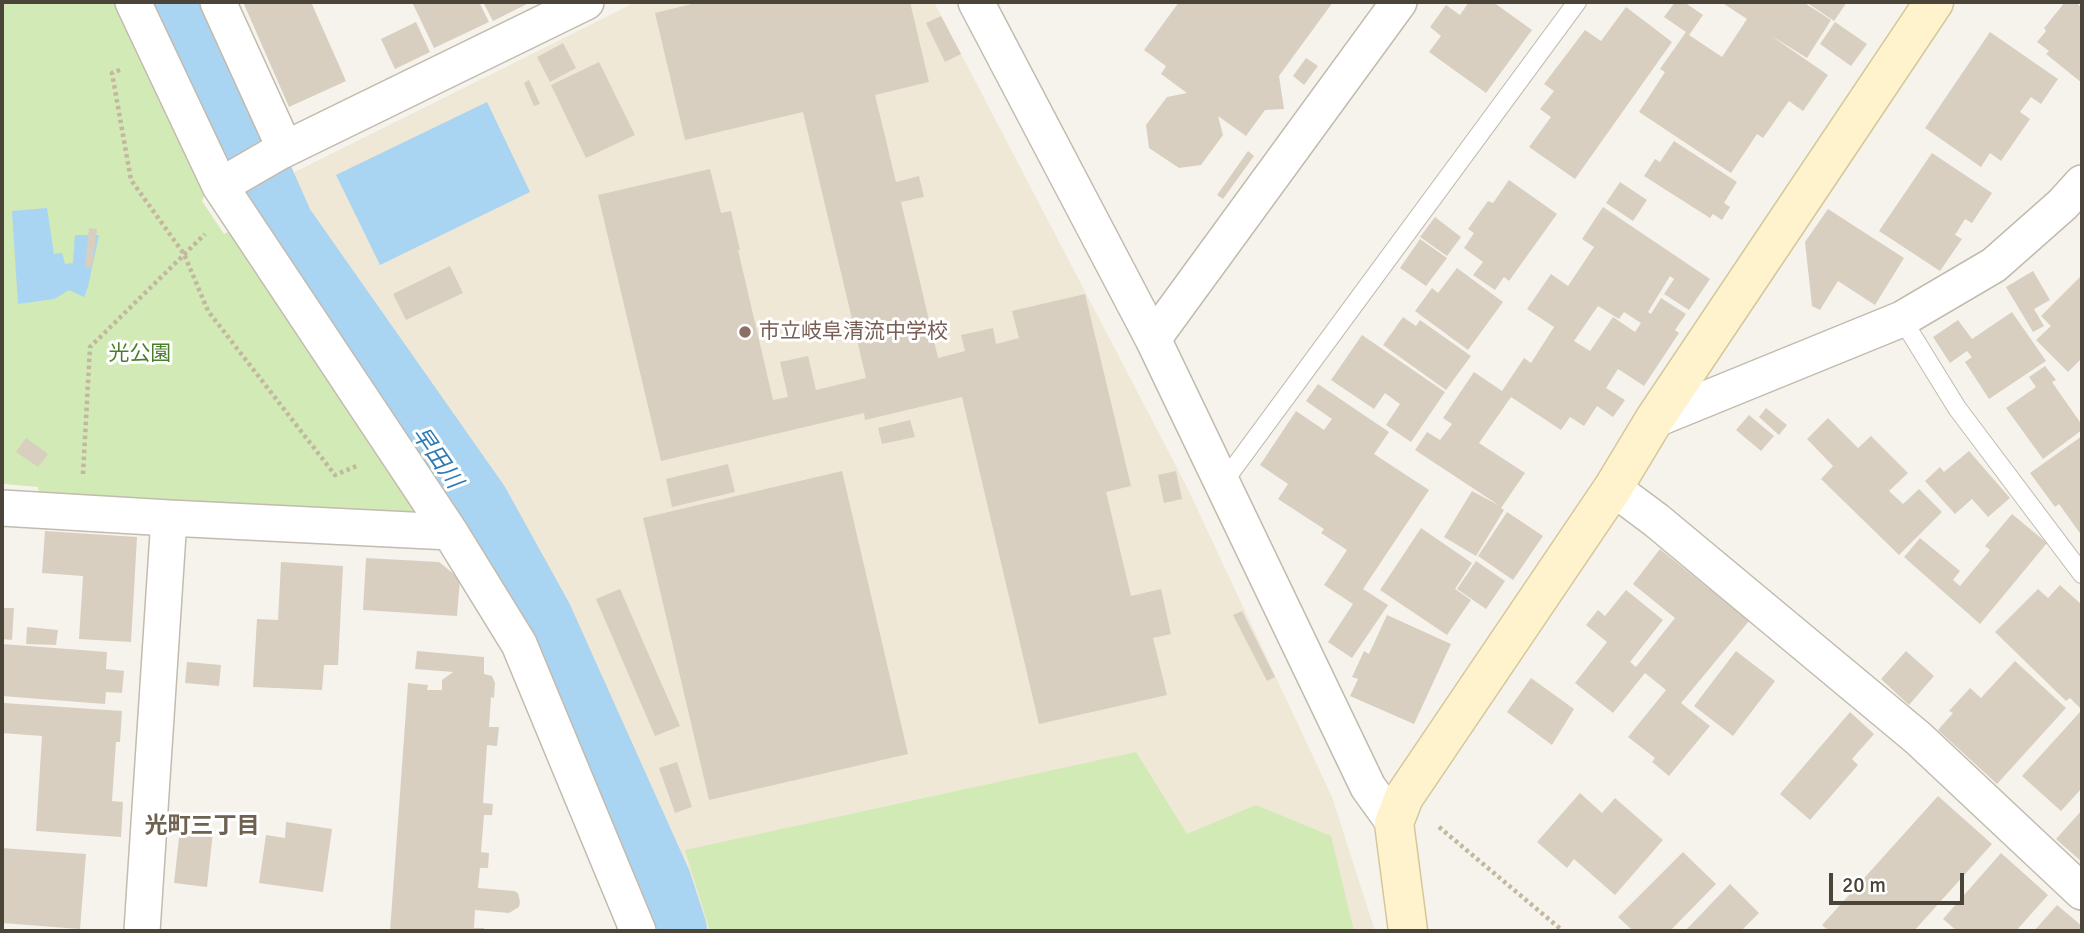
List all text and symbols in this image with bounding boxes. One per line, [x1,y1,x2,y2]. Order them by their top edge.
place label: 市立岐阜清流中学校 [759,319,948,345]
marker: 市立岐阜清流中学校 [737,324,753,340]
park label: 光公園 [109,341,171,367]
water label: 早田川 [405,422,467,494]
district label: 光町三丁目 [145,813,259,841]
scale bar [1832,860,1967,904]
text: 20 m [1842,872,1886,898]

